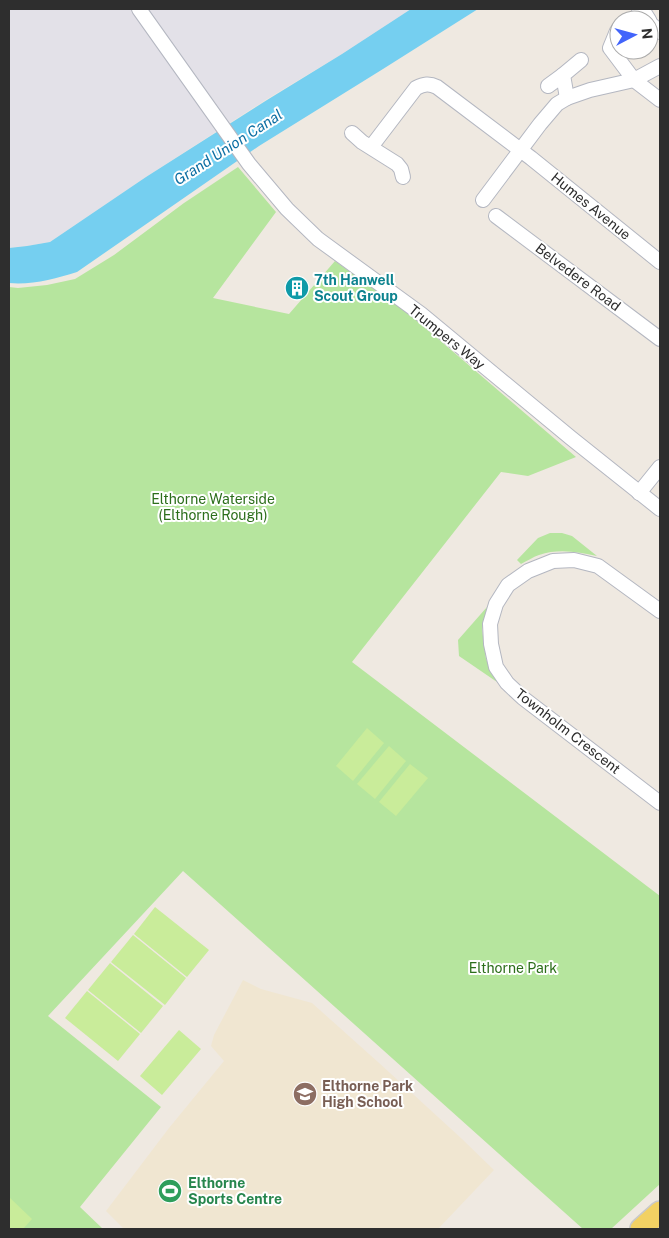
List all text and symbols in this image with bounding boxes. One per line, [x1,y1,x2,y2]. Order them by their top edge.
north arrow [609,10,659,60]
text: N [638,27,655,40]
water label: Grand Union Canal [171,106,285,188]
street label: Humes Avenue [548,169,634,243]
street label: Belvedere Road [532,240,624,314]
place label: 7th Hanwell Scout Group [314,272,398,304]
building icon: 7th Hanwell Scout Group [284,275,310,301]
street label: Trumpers Way [406,301,489,373]
park label: Elthorne Waterside (Elthorne Rough) [151,491,275,523]
street label: Townholm Crescent [512,685,624,777]
park label: Elthorne Park [469,960,557,976]
place label: Elthorne Park High School [322,1078,413,1110]
school or university icon: Elthorne Park High School [292,1081,318,1107]
place label: Elthorne Sports Centre [188,1175,282,1207]
sports icon: Elthorne Sports Centre [157,1178,183,1204]

